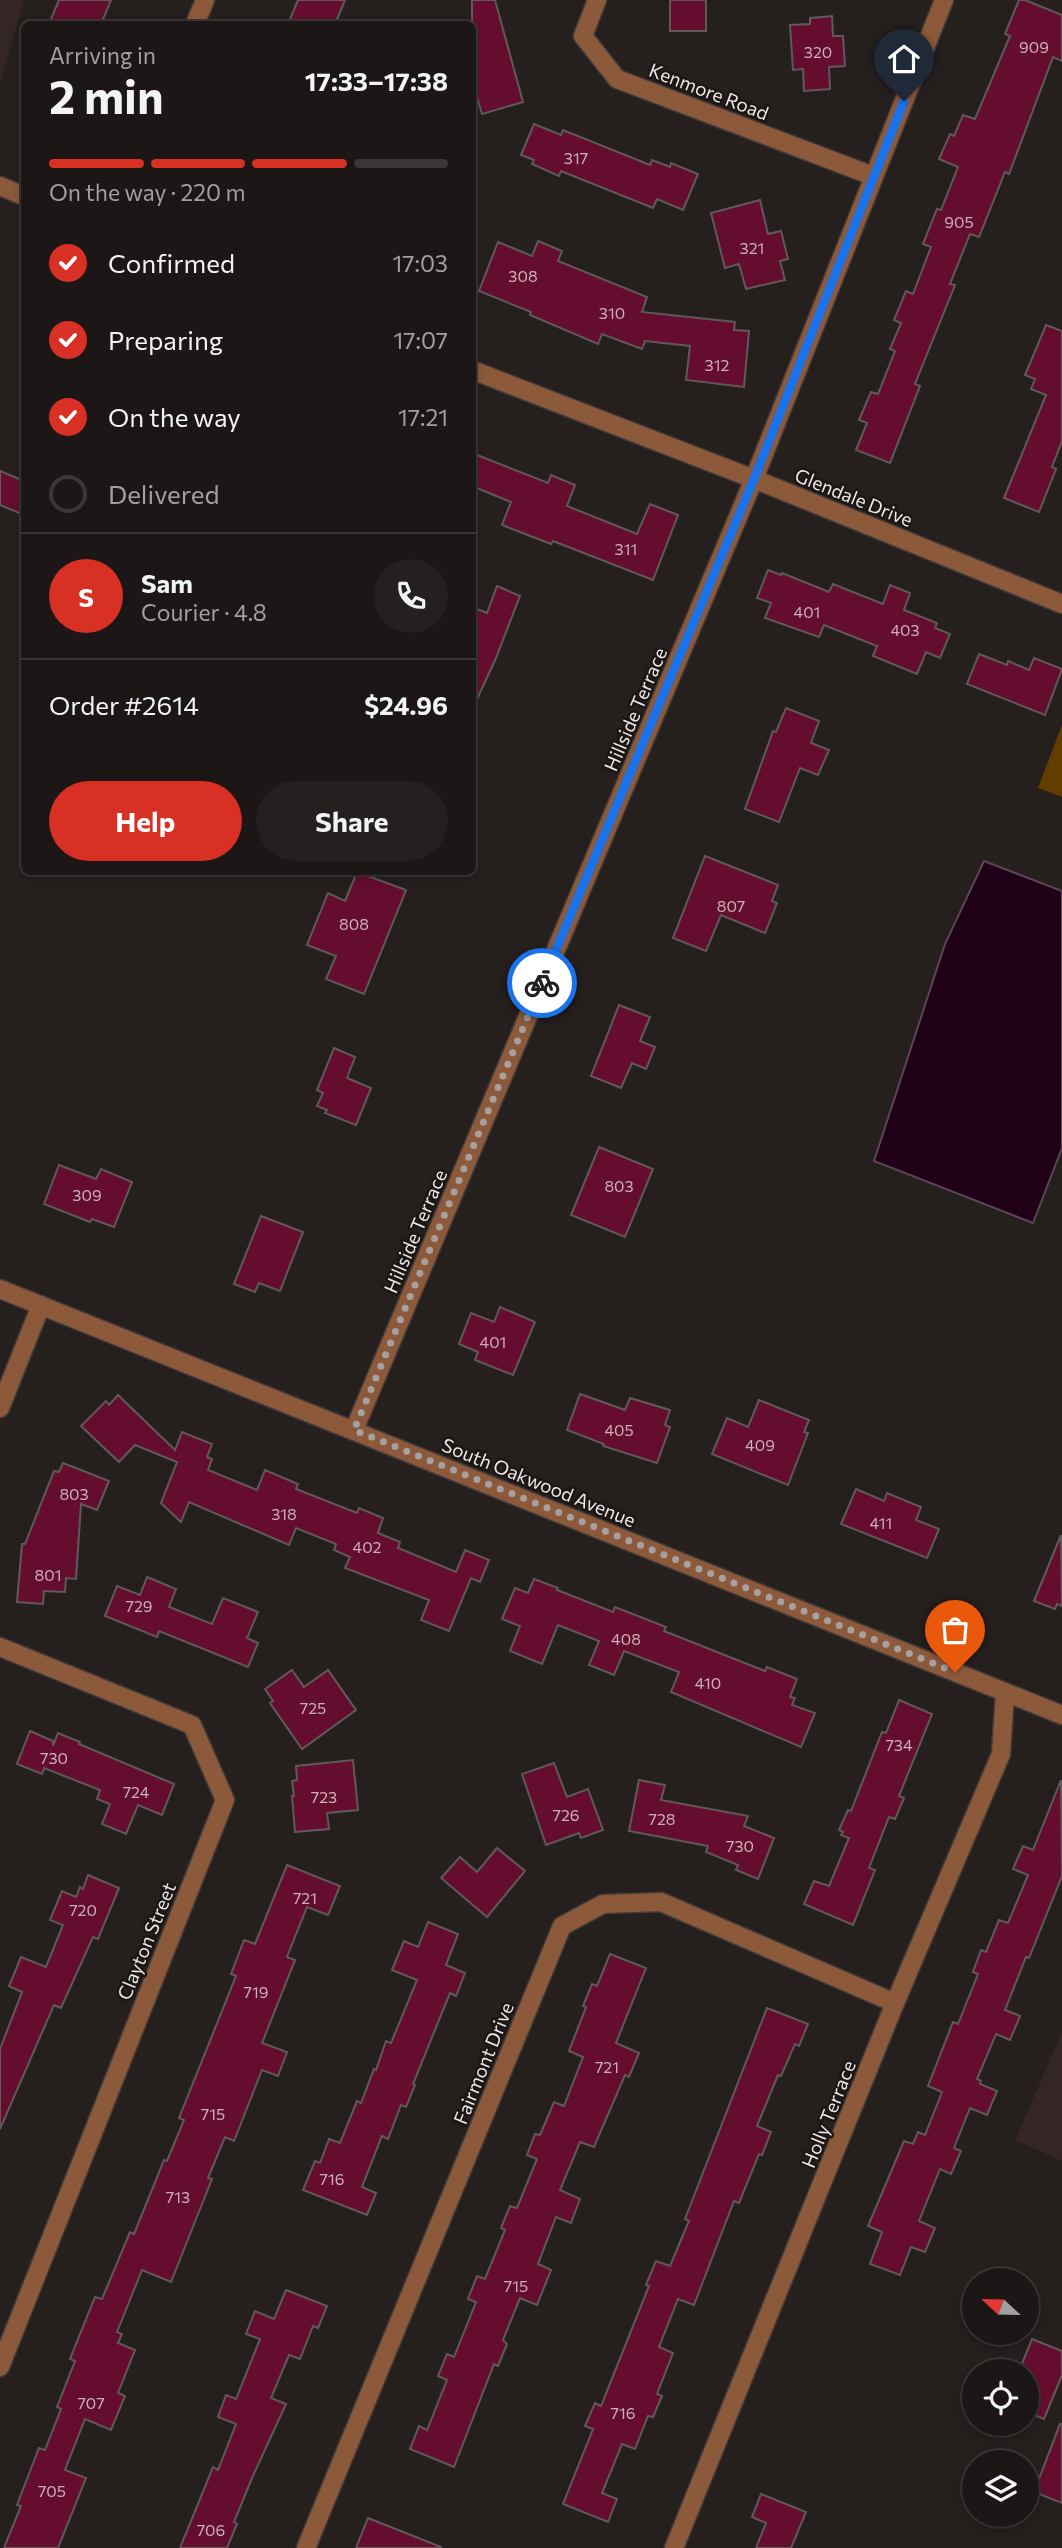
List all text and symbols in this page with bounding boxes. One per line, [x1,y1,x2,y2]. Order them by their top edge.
pin [874,29,934,101]
house number: 909 [1019,37,1049,56]
icon: home [885,40,923,78]
text: Arriving in [49,41,156,69]
house number: 320 [804,42,832,61]
street label: Kenmore Road [646,58,772,124]
text: 17:33–17:38 [305,65,448,96]
text: 2 min [49,67,164,123]
house number: 317 [564,148,588,167]
text: On the way · 220 m [49,178,246,206]
house number: 905 [944,212,974,231]
house number: 321 [740,238,764,257]
icon: check [49,244,87,282]
text: Confirmed [108,247,235,278]
text: 17:03 [393,249,448,277]
house number: 308 [508,266,538,285]
house number: 310 [599,303,625,322]
icon: check [49,321,87,359]
text: Preparing [108,324,223,355]
text: 17:07 [394,326,448,354]
house number: 312 [705,355,730,374]
icon: check [49,398,87,436]
text: On the way [108,401,241,432]
text: 17:21 [398,403,448,431]
street label: Glendale Drive [792,463,916,531]
text: Delivered [108,478,219,509]
house number: 311 [615,539,637,558]
button: phone [374,559,448,633]
text: Sam [141,567,193,598]
text: S [78,581,94,612]
text: Courier · 4.8 [141,598,267,626]
house number: 401 [794,602,820,621]
house number: 403 [890,620,920,639]
street label: Hillside Terrace [599,644,671,774]
text: Order #2614 [49,689,199,720]
text: $24.96 [364,689,448,720]
button: Help [49,781,242,861]
button: Share [256,781,448,861]
house number: 807 [717,896,745,915]
house number: 808 [339,914,369,933]
courier [507,948,577,1018]
icon: bike [523,964,561,1002]
street label: Hillside Terrace [379,1166,451,1296]
house number: 803 [604,1176,634,1195]
house number: 309 [72,1185,102,1204]
house number: 401 [480,1332,506,1351]
house number: 405 [604,1420,634,1439]
street label: South Oakwood Avenue [439,1433,639,1531]
house number: 409 [745,1435,775,1454]
house number: 803 [59,1484,89,1503]
house number: 318 [271,1504,297,1523]
house number: 411 [870,1513,892,1532]
house number: 402 [353,1537,382,1556]
house number: 801 [35,1565,62,1584]
house number: 729 [126,1596,153,1615]
pin [925,1600,985,1672]
icon: bag [936,1611,974,1649]
house number: 408 [611,1629,641,1648]
house number: 410 [695,1673,721,1692]
house number: 725 [300,1698,326,1717]
house number: 734 [885,1735,913,1754]
house number: 730 [40,1748,68,1767]
house number: 724 [123,1782,150,1801]
house number: 723 [311,1787,337,1806]
house number: 726 [553,1805,580,1824]
house number: 728 [649,1809,676,1828]
house number: 730 [726,1836,754,1855]
street label: Clayton Street [112,1879,180,2003]
house number: 721 [293,1888,317,1907]
house number: 720 [69,1900,97,1919]
house number: 719 [244,1982,269,2001]
street label: Fairmont Drive [448,1999,518,2127]
house number: 721 [595,2057,619,2076]
street label: Holly Terrace [796,2057,860,2171]
house number: 715 [201,2104,225,2123]
house number: 716 [320,2169,345,2188]
house number: 713 [166,2187,190,2206]
north arrow [962,2268,1040,2345]
map controls [962,2268,1039,2527]
house number: 715 [504,2276,528,2295]
button: locate [962,2359,1039,2436]
house number: 707 [77,2393,105,2412]
house number: 716 [611,2403,636,2422]
button: layers [962,2450,1039,2527]
house number: 705 [38,2481,66,2500]
house number: 706 [197,2520,225,2539]

